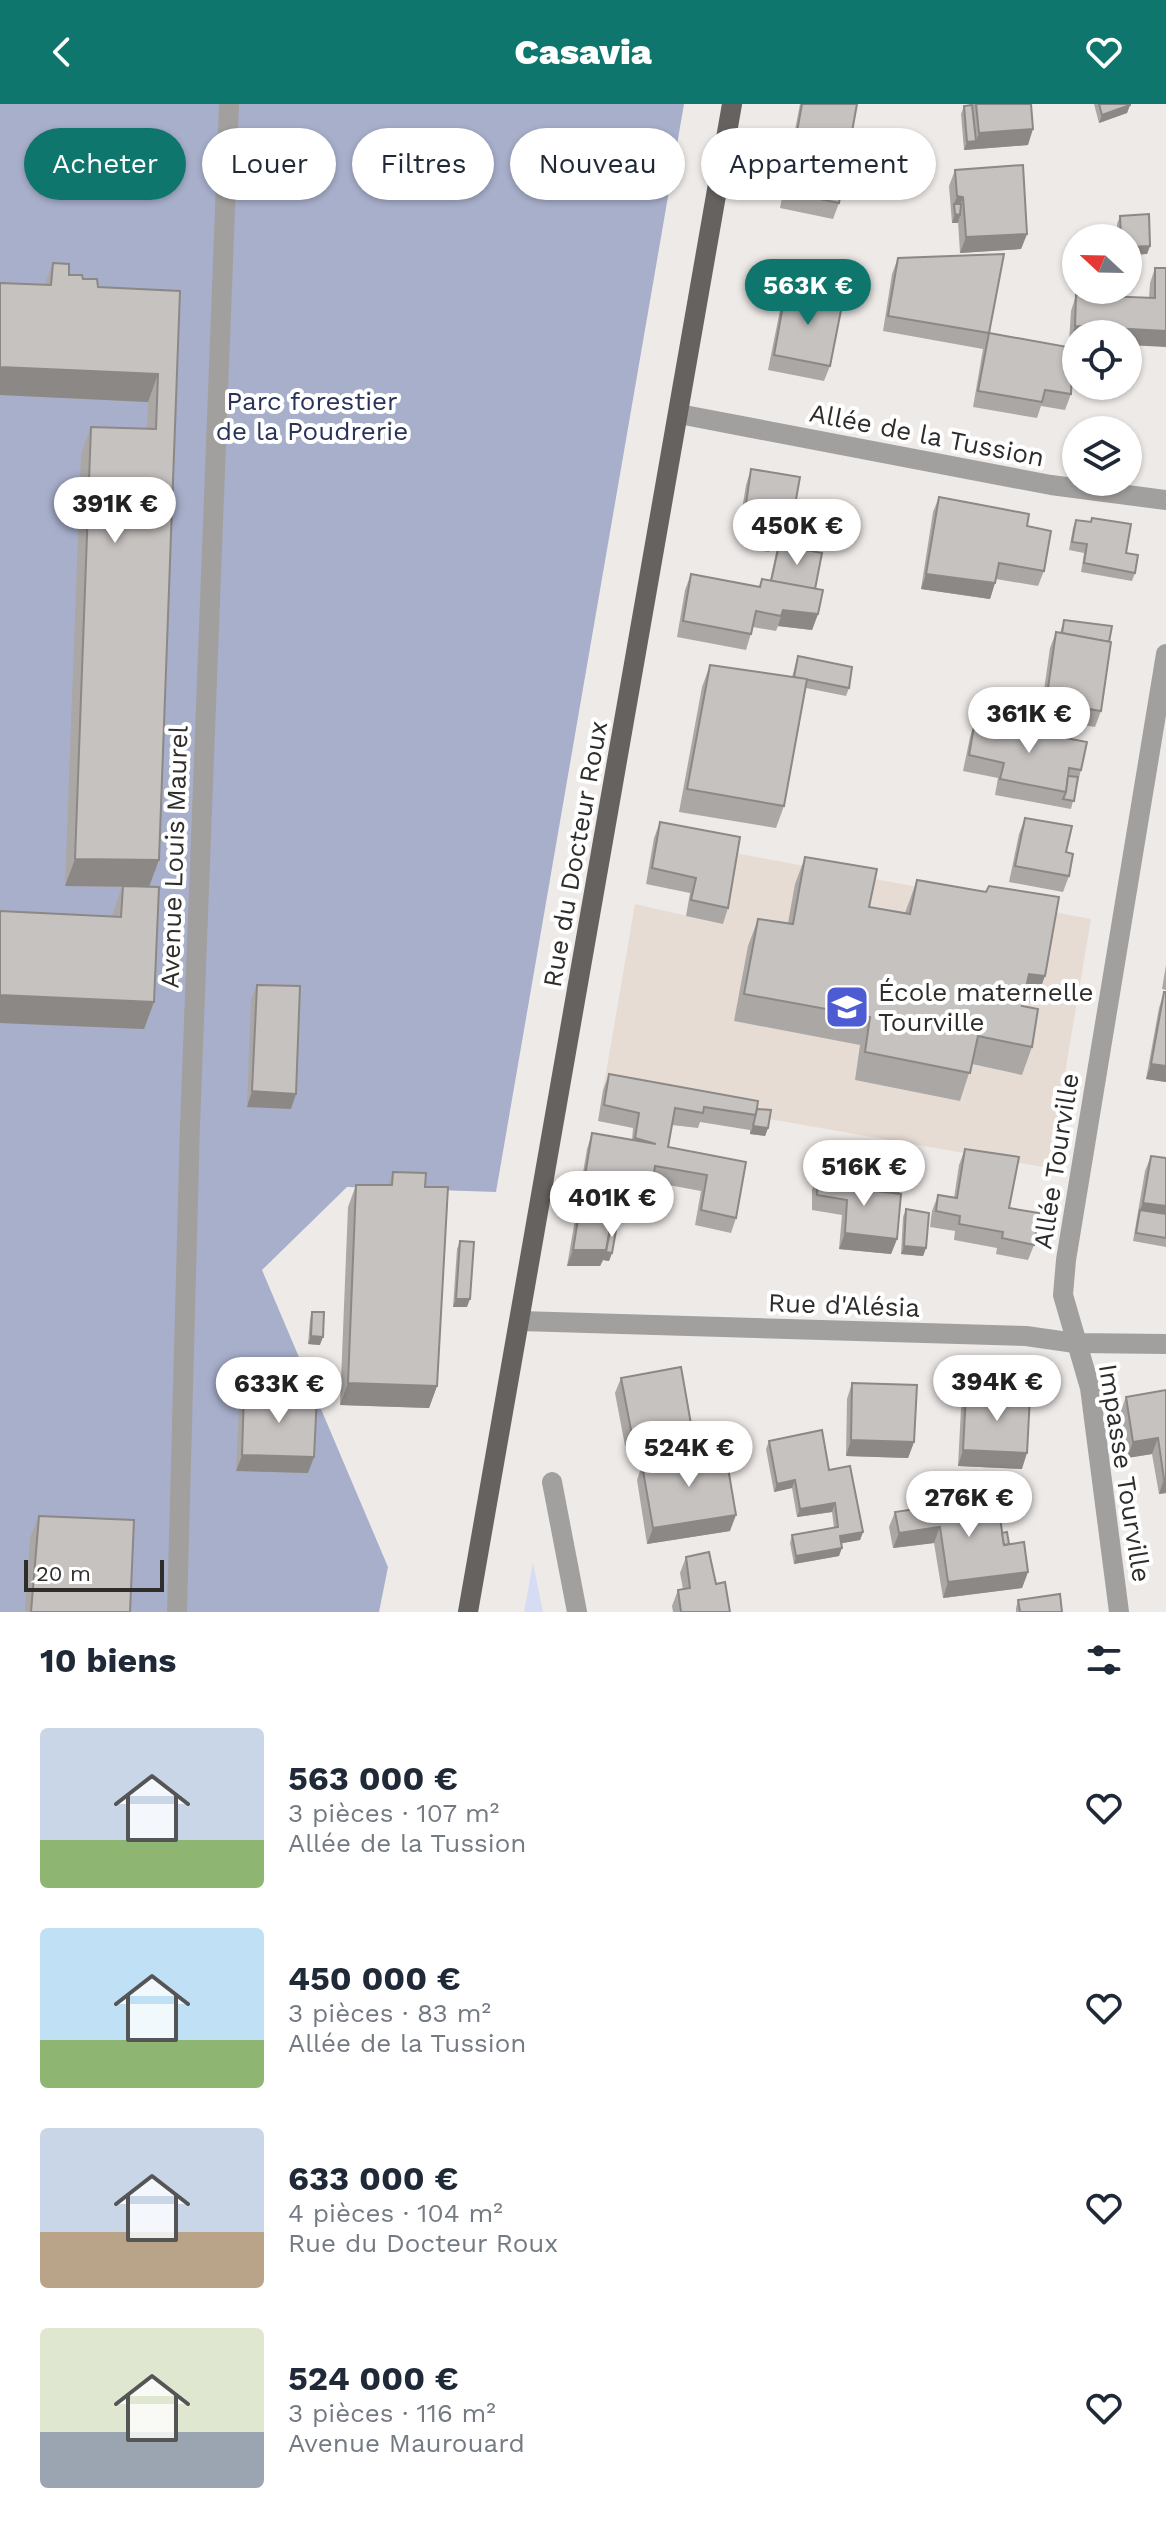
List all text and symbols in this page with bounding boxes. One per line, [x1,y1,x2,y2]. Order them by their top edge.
icon: back [40,30,84,74]
icon: heart [1082,30,1126,74]
text: Casavia [514,31,652,73]
chip: Acheter [24,128,186,200]
chip: Louer [202,128,336,200]
chip: Filtres [352,128,494,200]
chip: Nouveau [510,128,685,200]
chip: Appartement [701,128,936,200]
north arrow [1062,224,1142,304]
map controls [1062,224,1142,496]
pin: 563K € [743,259,873,327]
text: 563K € [763,270,853,300]
button: locate [1062,320,1142,400]
park label: Parc forestier de la Poudrerie [216,386,408,446]
street label: Allée de la Tussion [807,398,1047,472]
button: layers [1062,416,1142,496]
pin: 391K € [50,477,180,545]
text: 391K € [72,488,158,518]
pin: 450K € [732,499,862,567]
text: 450K € [751,510,843,540]
pin: 361K € [964,687,1094,755]
text: 361K € [986,698,1072,728]
street label: Rue du Docteur Roux [537,718,613,990]
street label: Avenue Louis Maurel [154,725,194,989]
place label: École maternelle Tourville [878,977,1094,1037]
school or university icon: École maternelle Tourville [823,983,871,1031]
street label: Allée Tourville [1027,1071,1085,1251]
pin: 516K € [799,1140,929,1208]
text: 516K € [821,1151,907,1181]
pin: 401K € [547,1171,677,1239]
text: 401K € [568,1182,656,1212]
street label: Rue d'Alésia [767,1287,921,1323]
pin: 394K € [932,1355,1062,1423]
pin: 633K € [214,1357,344,1425]
street label: Impasse Tourville [1093,1362,1157,1584]
text: 394K € [951,1366,1043,1396]
text: 633K € [234,1368,324,1398]
pin: 524K € [624,1421,754,1489]
text: 524K € [644,1432,734,1462]
pin: 276K € [904,1471,1034,1539]
text: 276K € [924,1482,1014,1512]
scale bar [24,1556,164,1592]
text: 20 m [36,1561,91,1586]
icon: filters [1082,1638,1126,1682]
text: 10 biens [40,1640,176,1680]
text: 563 000 € [288,1758,458,1798]
icon: home [104,1760,200,1856]
icon: heart [1082,1786,1126,1830]
text: 3 pièces · 107 m² [288,1798,499,1828]
text: Allée de la Tussion [288,1828,526,1858]
text: 450 000 € [288,1958,461,1998]
icon: home [104,1960,200,2056]
icon: heart [1082,1986,1126,2030]
text: 3 pièces · 83 m² [288,1998,491,2028]
text: Allée de la Tussion [288,2028,526,2058]
text: 633 000 € [288,2158,458,2198]
icon: home [104,2160,200,2256]
icon: heart [1082,2186,1126,2230]
text: 4 pièces · 104 m² [288,2198,503,2228]
text: Rue du Docteur Roux [288,2228,558,2258]
text: 524 000 € [288,2358,459,2398]
icon: home [104,2360,200,2456]
icon: heart [1082,2386,1126,2430]
text: 3 pièces · 116 m² [288,2398,496,2428]
text: Avenue Maurouard [288,2428,525,2458]

